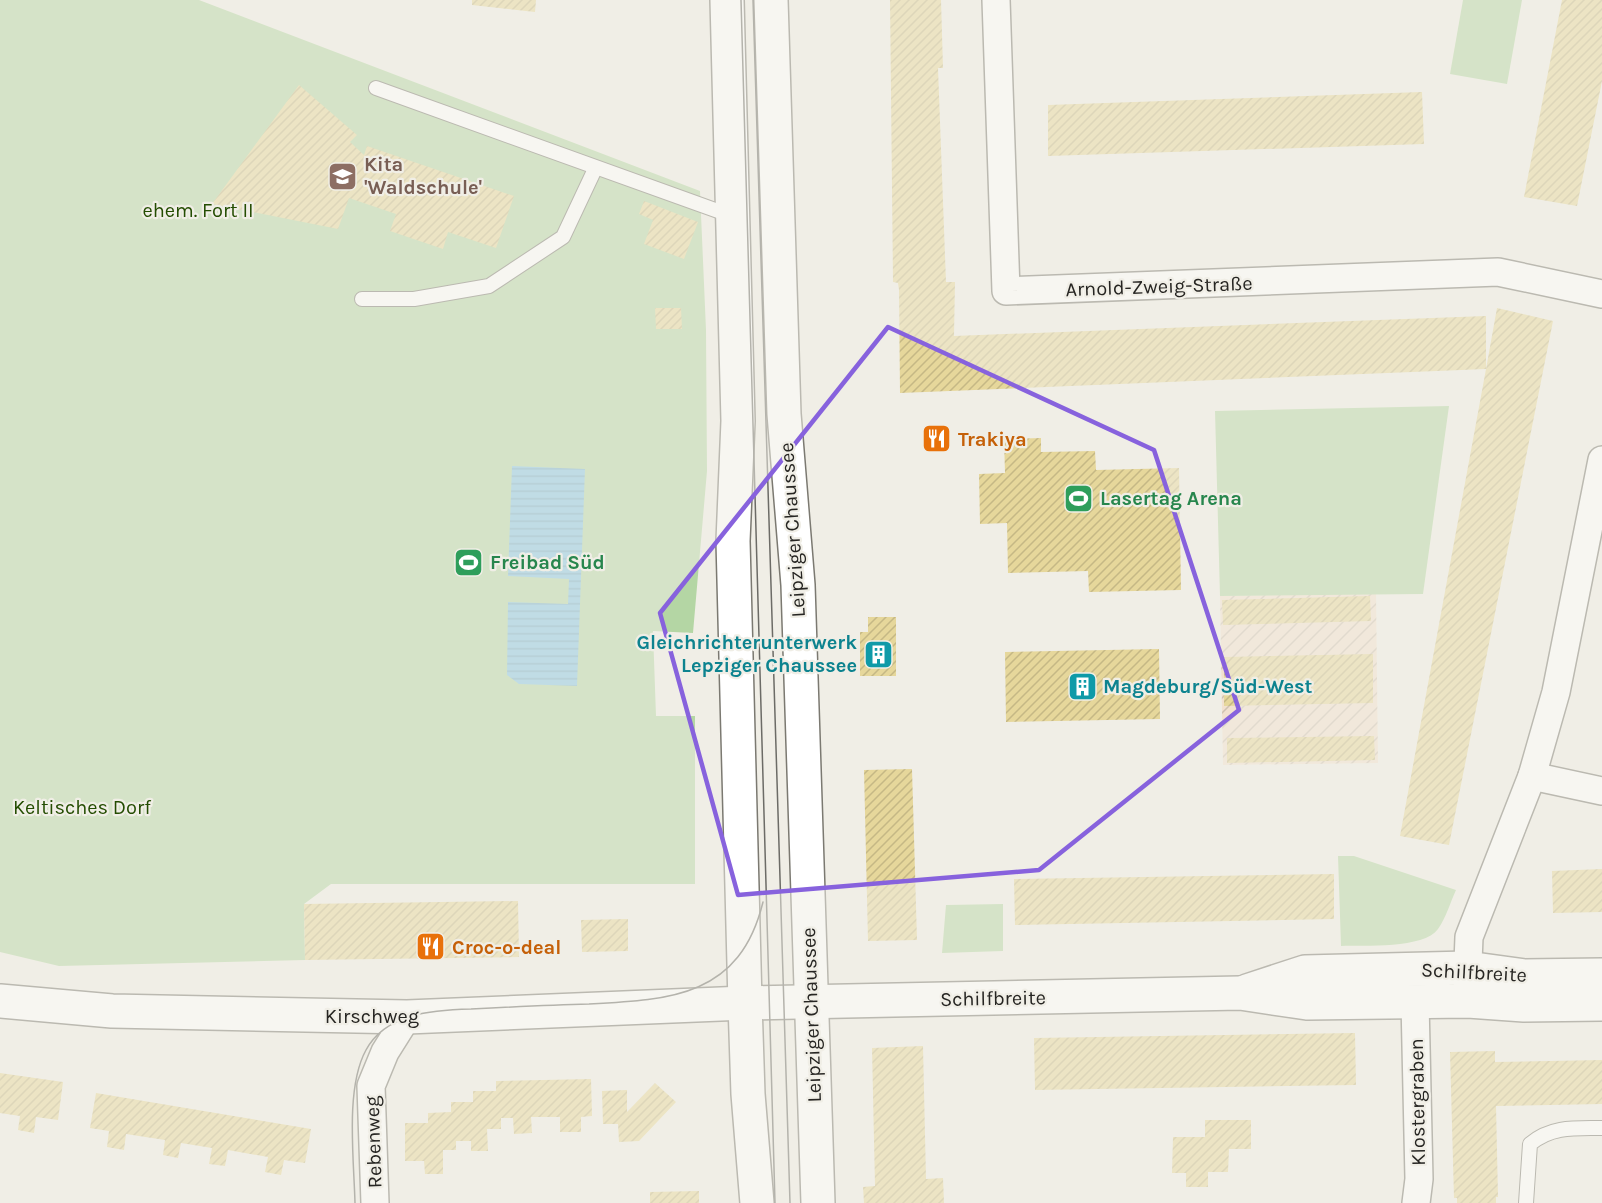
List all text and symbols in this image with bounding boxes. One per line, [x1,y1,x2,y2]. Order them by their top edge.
place label: Kita 'Waldschule' [364,153,482,199]
school or university icon: Kita 'Waldschule' [327,160,359,192]
park label: ehem. Fort II [142,199,254,222]
street label: Arnold-Zweig-Straße [1065,272,1253,301]
restaurant icon: Trakiya [921,423,953,455]
place label: Trakiya [958,428,1027,451]
street label: Leipziger Chaussee [775,442,810,618]
sports icon: Lasertag Arena [1063,482,1095,514]
place label: Lasertag Arena [1100,487,1242,510]
sports icon: Freibad Süd [453,546,485,578]
place label: Freibad Süd [490,551,605,574]
place label: Gleichrichterunterwerk Lepziger Chaussee [637,631,857,677]
building icon: Gleichrichterunterwerk Lepziger Chaussee [862,638,894,670]
building icon: Magdeburg/Süd-West [1066,670,1098,702]
place label: Magdeburg/Süd-West [1103,675,1313,698]
park label: Keltisches Dorf [13,796,151,819]
street label: Leipziger Chaussee [797,927,826,1103]
restaurant icon: Croc-o-deal [415,931,447,963]
place label: Croc-o-deal [452,936,561,959]
street label: Schilfbreite [1420,958,1528,987]
street label: Schilfbreite [940,986,1046,1011]
street label: Kirschweg [325,1005,419,1028]
street label: Klostergraben [1405,1038,1430,1166]
street label: Rebenweg [360,1095,387,1189]

